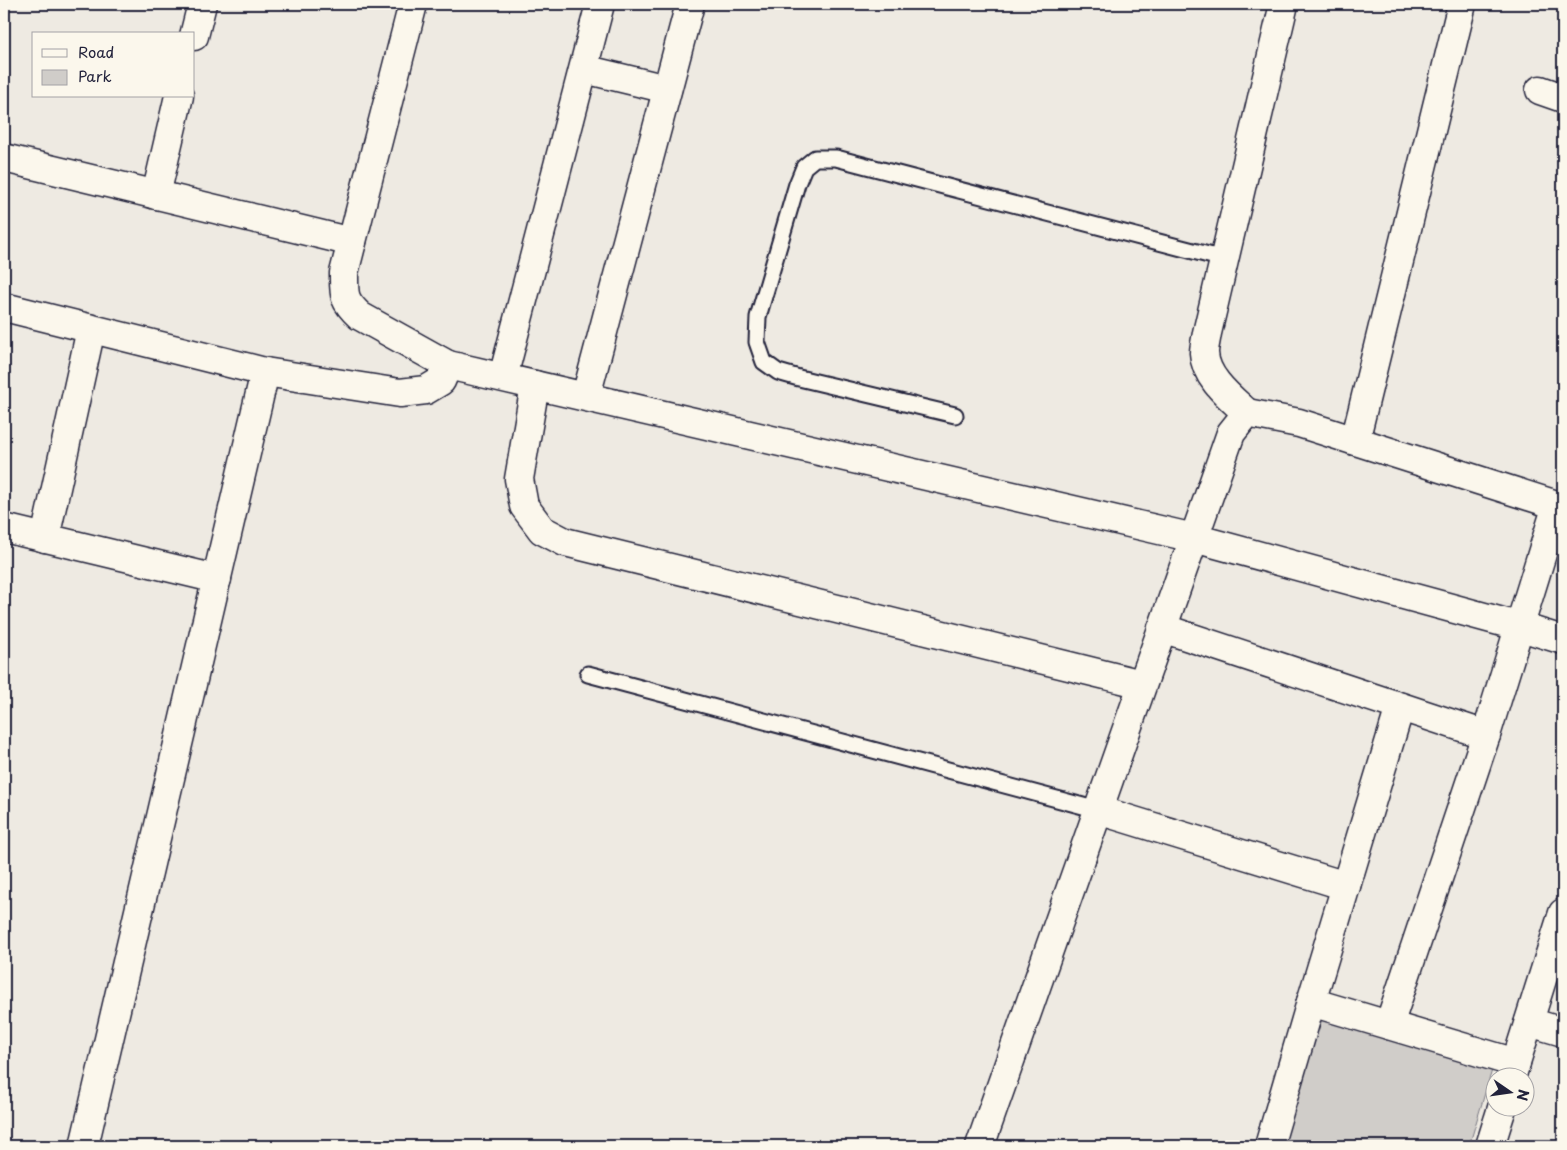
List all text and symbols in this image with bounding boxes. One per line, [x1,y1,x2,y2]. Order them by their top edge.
legend [32,32,195,98]
text: Road [78,40,114,63]
text: Park [78,64,112,87]
north arrow [1484,1068,1534,1118]
text: N [1512,1087,1535,1103]

